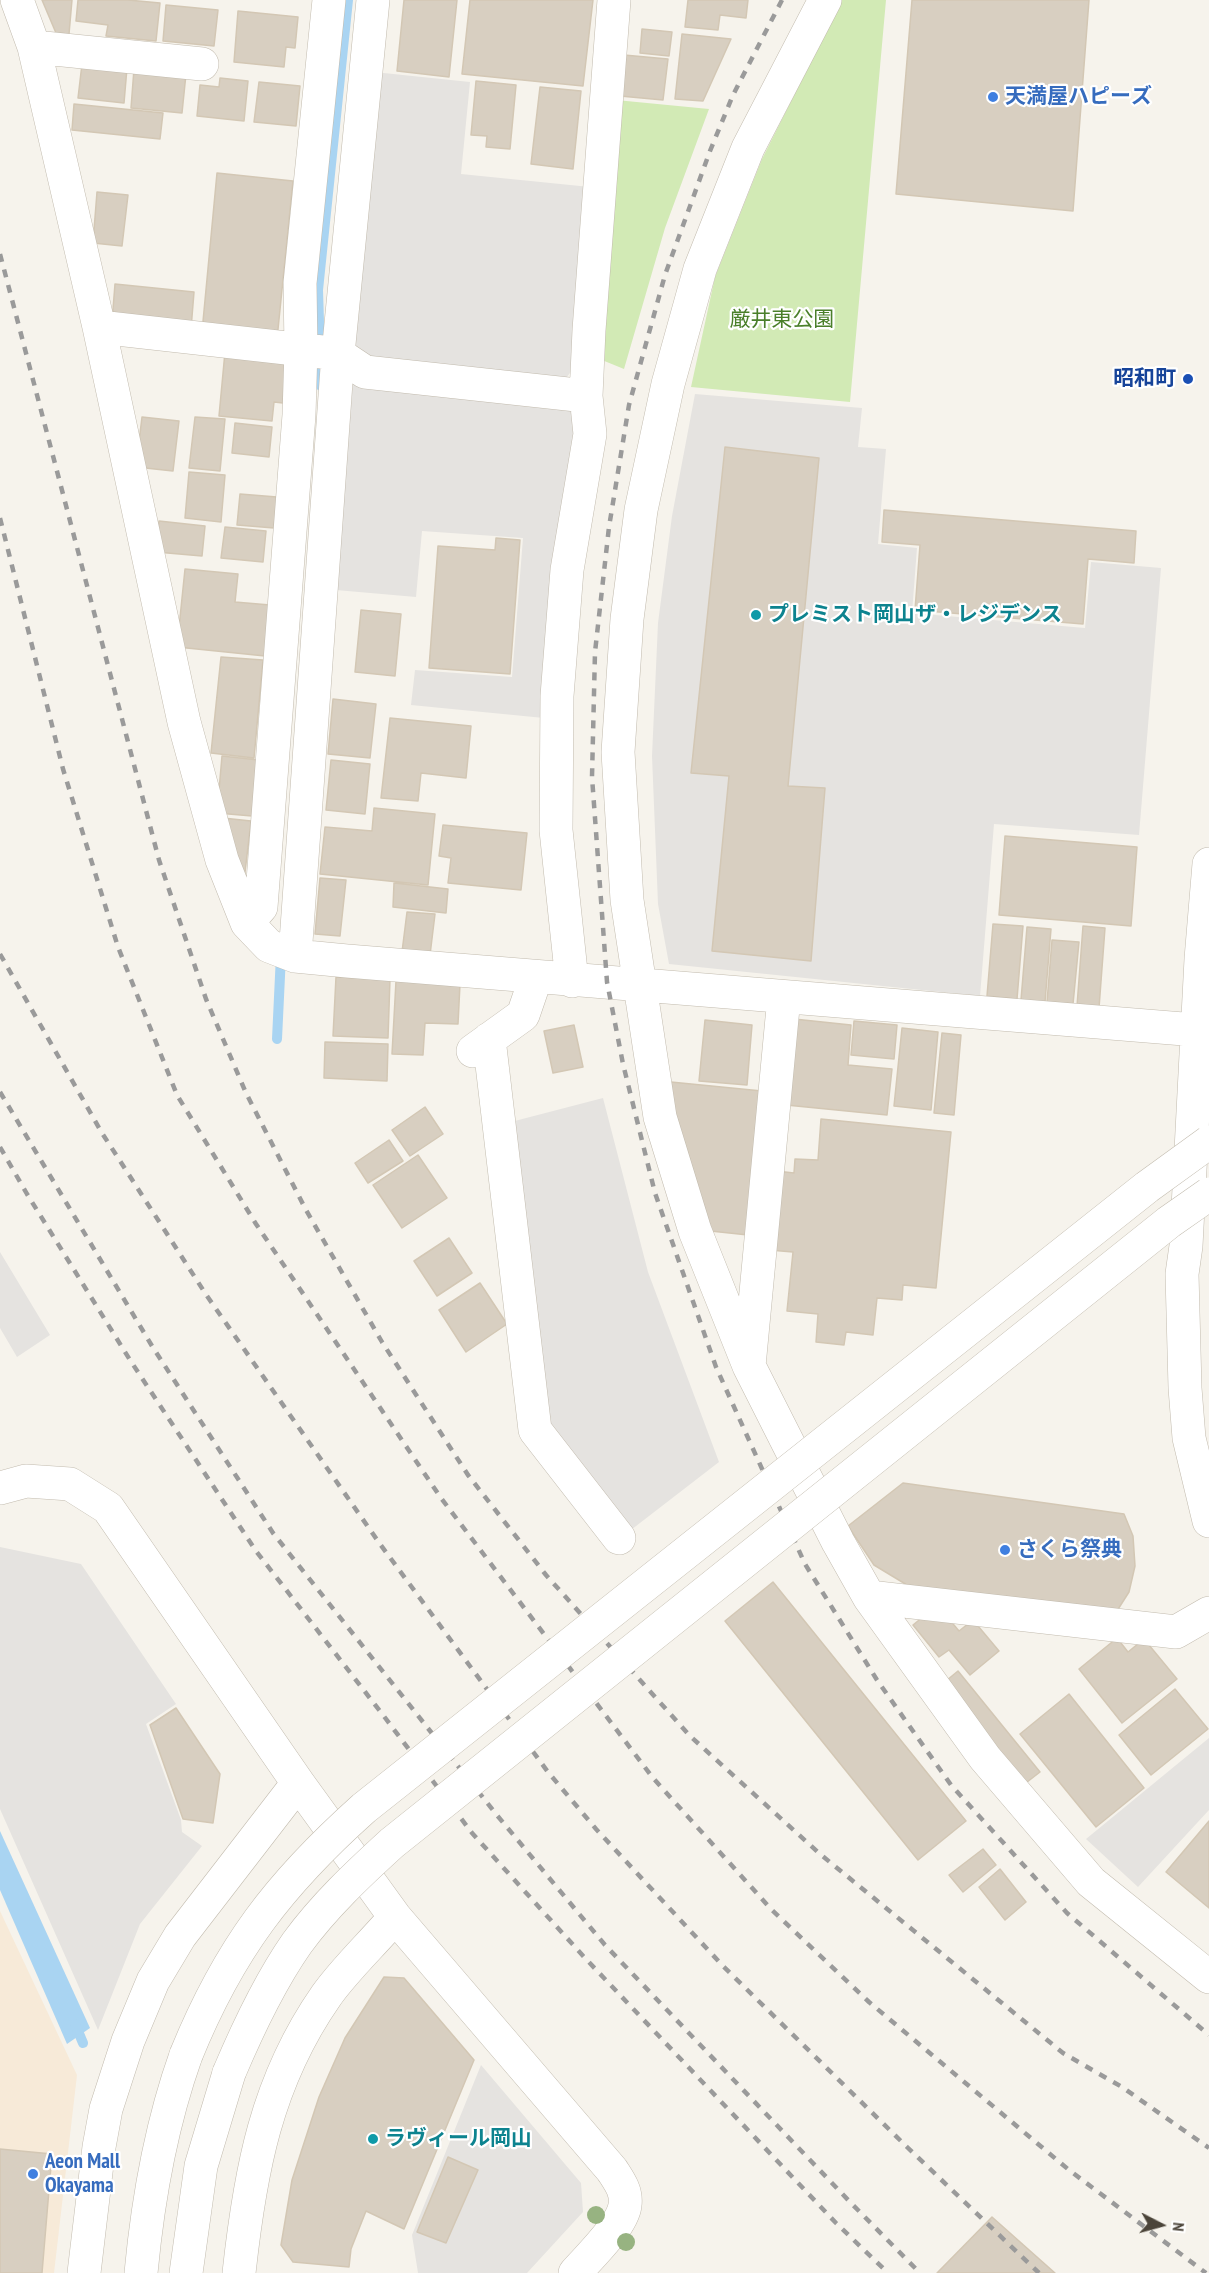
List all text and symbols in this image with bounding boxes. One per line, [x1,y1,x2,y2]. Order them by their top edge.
place label: 天満屋ハピーズ [1005,84,1152,110]
marker: 天満屋ハピーズ [986,90,1000,104]
park label: 厳井東公園 [730,307,834,333]
place label: 昭和町 [1113,366,1176,392]
marker: 昭和町 [1181,372,1195,386]
place label: プレミスト岡山ザ・レジデンス [768,602,1062,628]
marker: プレミスト岡山ザ・レジデンス [749,608,763,622]
place label: さくら祭典 [1017,1537,1122,1563]
marker: さくら祭典 [998,1543,1012,1557]
place label: ラヴィール岡山 [385,2126,532,2152]
marker: ラヴィール岡山 [366,2132,380,2146]
place label: Aeon Mall Okayama [45,2149,120,2199]
marker: Aeon Mall Okayama [26,2167,40,2181]
north arrow [1131,2195,1191,2255]
text: N [1169,2222,1189,2232]

